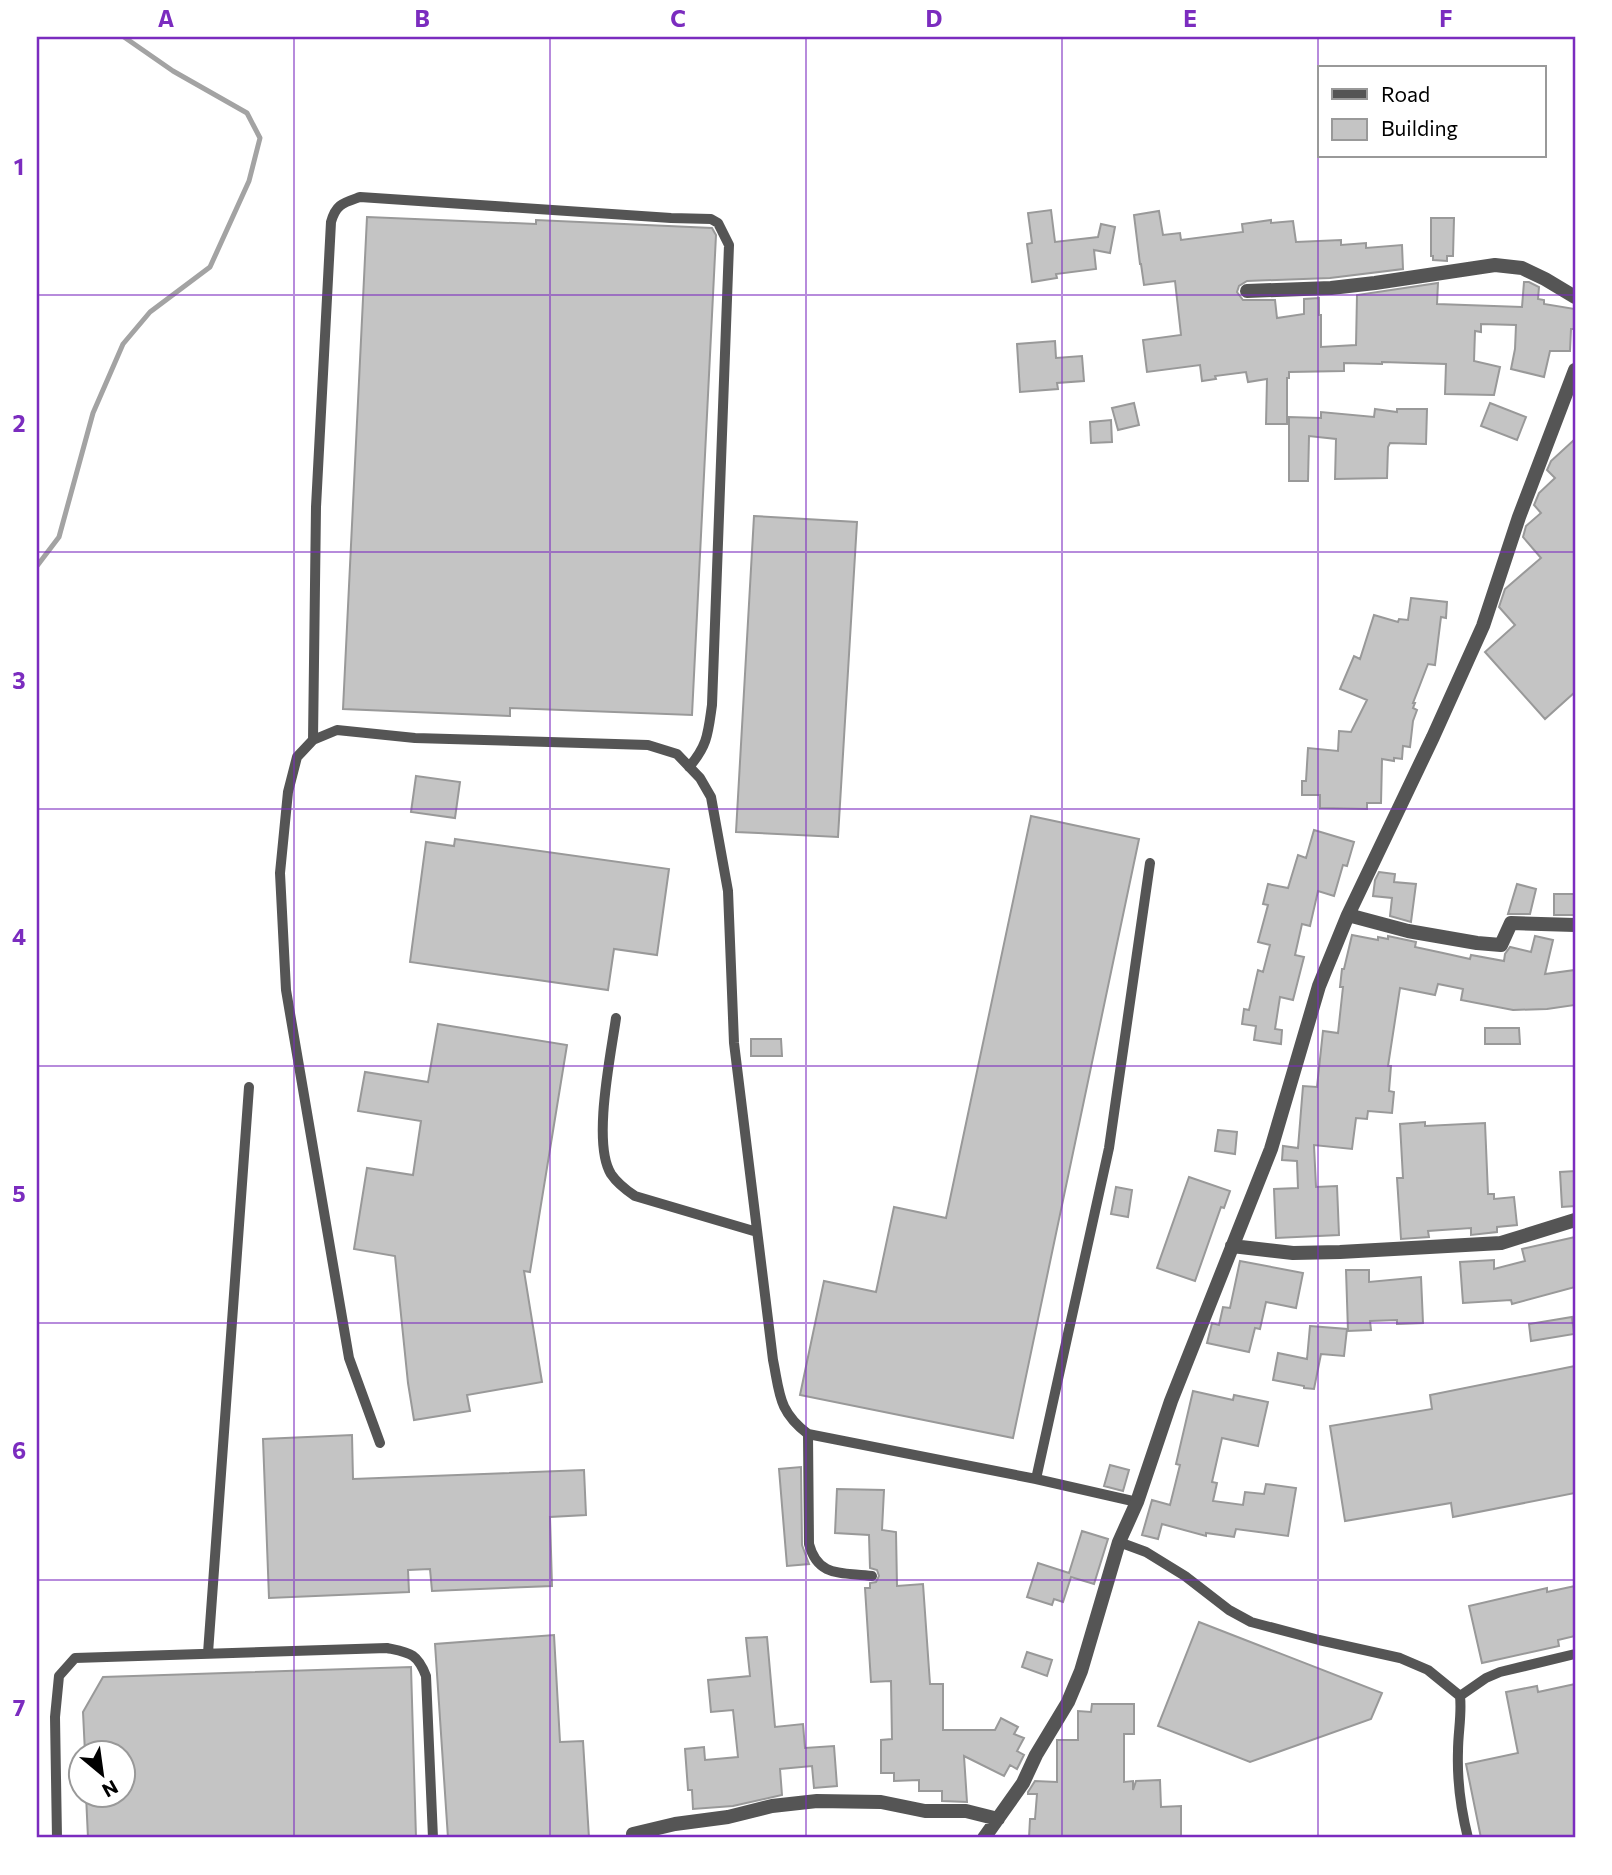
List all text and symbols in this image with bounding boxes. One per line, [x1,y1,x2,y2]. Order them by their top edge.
text: A [158,4,175,32]
text: B [414,4,430,32]
text: C [670,4,686,32]
text: D [926,4,943,32]
text: E [1183,4,1197,32]
text: F [1439,4,1453,32]
legend [1318,66,1546,158]
text: Road [1381,81,1430,106]
text: Building [1381,115,1458,140]
text: 1 [14,152,24,180]
text: 2 [12,409,26,437]
text: 3 [12,666,26,694]
text: 4 [12,922,26,950]
text: 5 [12,1179,26,1207]
text: 6 [12,1436,26,1464]
text: 7 [13,1693,25,1721]
north arrow [66,1738,136,1808]
text: N [99,1776,122,1803]

